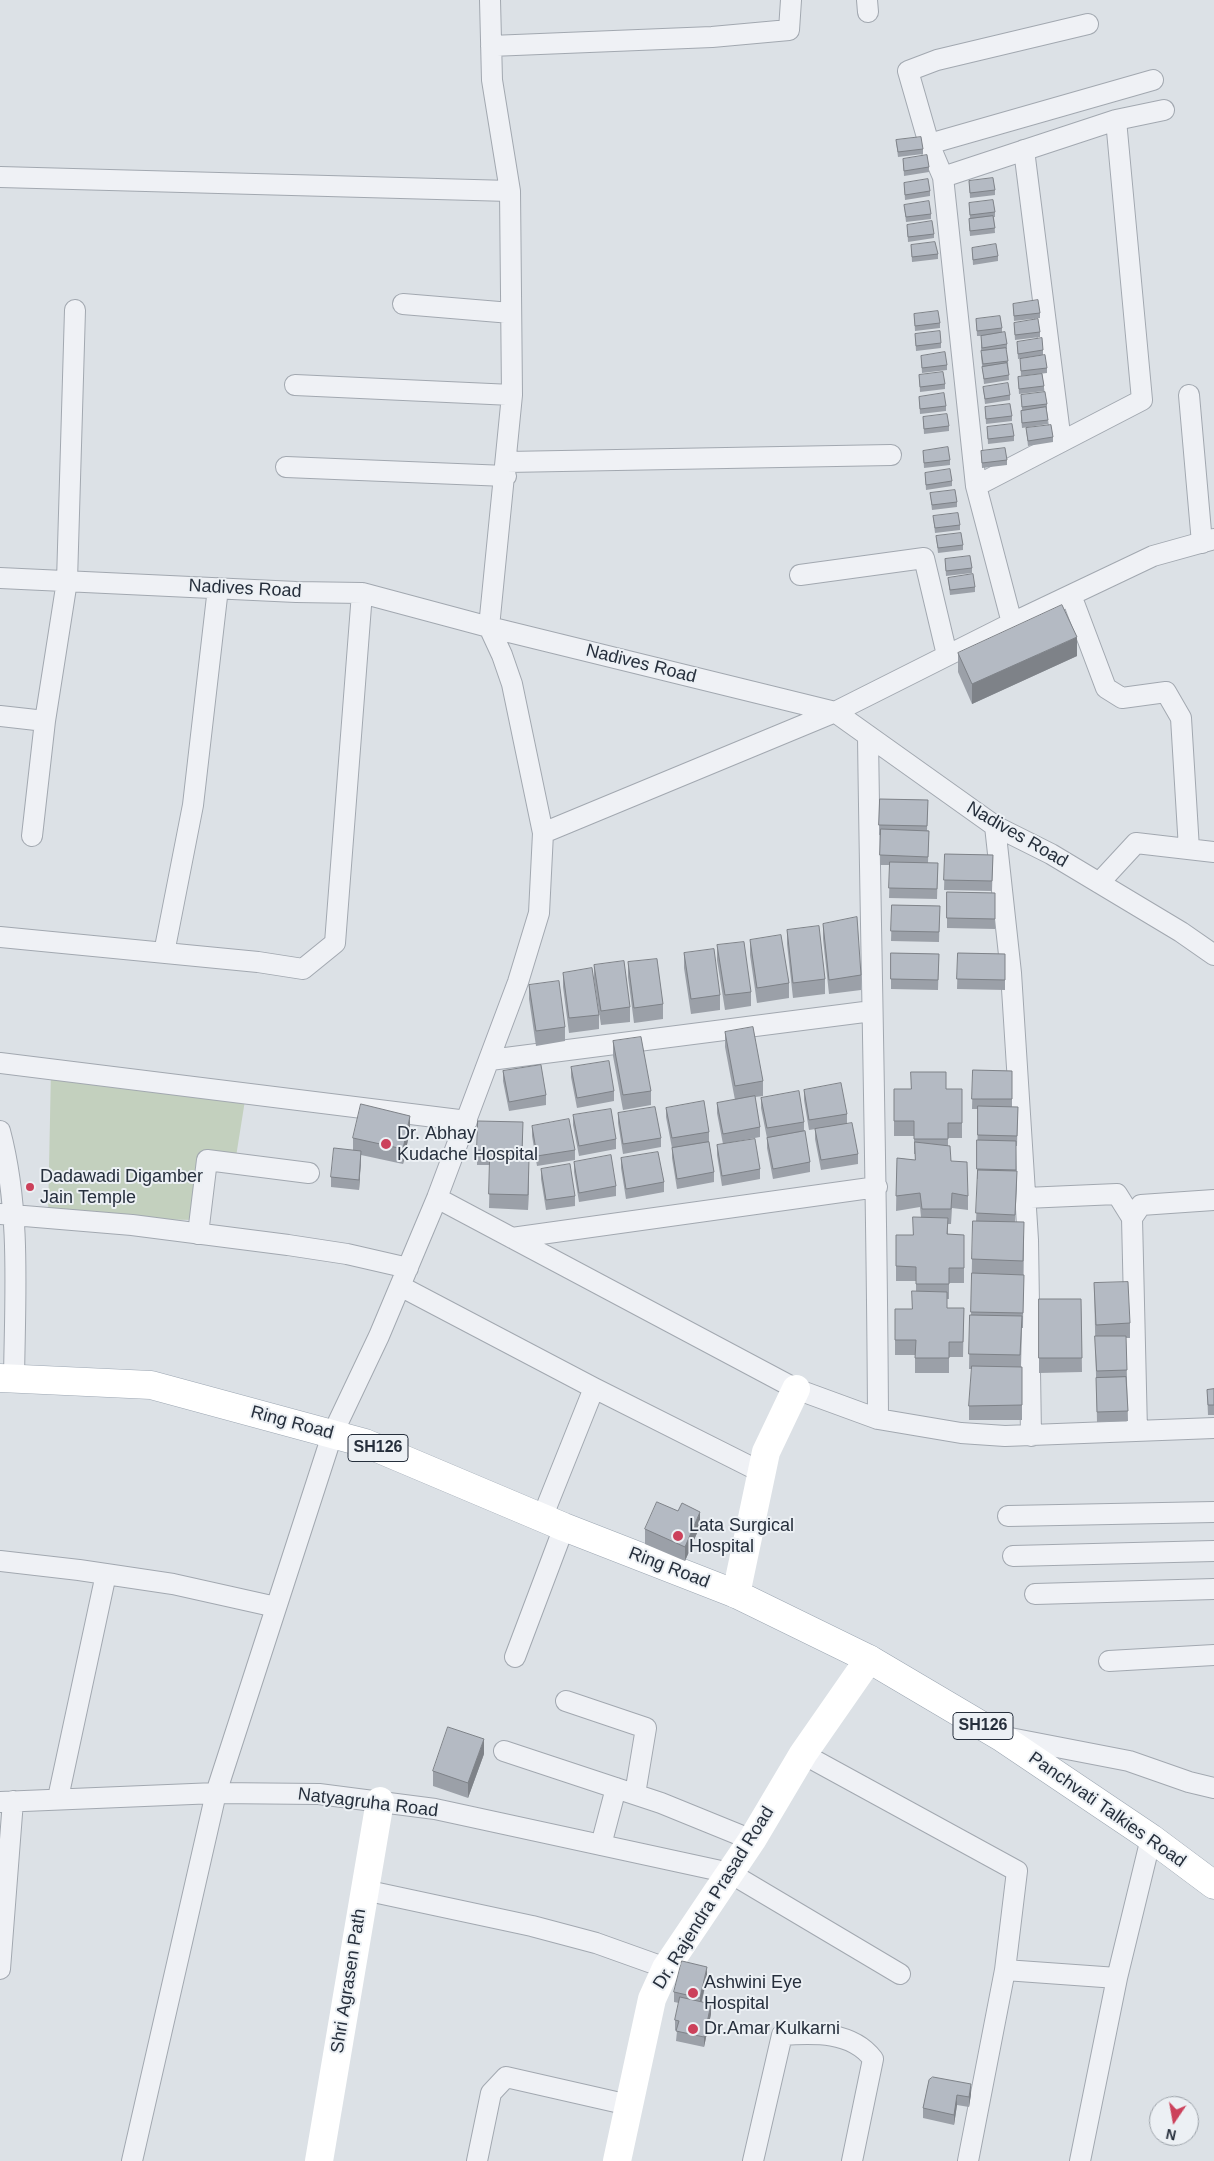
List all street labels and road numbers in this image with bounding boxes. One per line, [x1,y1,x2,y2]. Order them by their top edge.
street label: Nadives Road [188,575,302,603]
street label: Nadives Road [584,640,698,688]
street label: Nadives Road [963,797,1071,873]
street label: Ring Road [248,1402,336,1444]
road number: SH126 [348,1435,408,1462]
street label: Ring Road [625,1543,713,1593]
road number: SH126 [953,1712,1013,1740]
street label: Panchvati Talkies Road [1024,1747,1190,1873]
street label: Natyagruha Road [297,1784,439,1822]
street label: Dr. Rajendra Prasad Road [649,1803,779,1993]
street label: Shri Agrasen Path [327,1907,371,2055]

